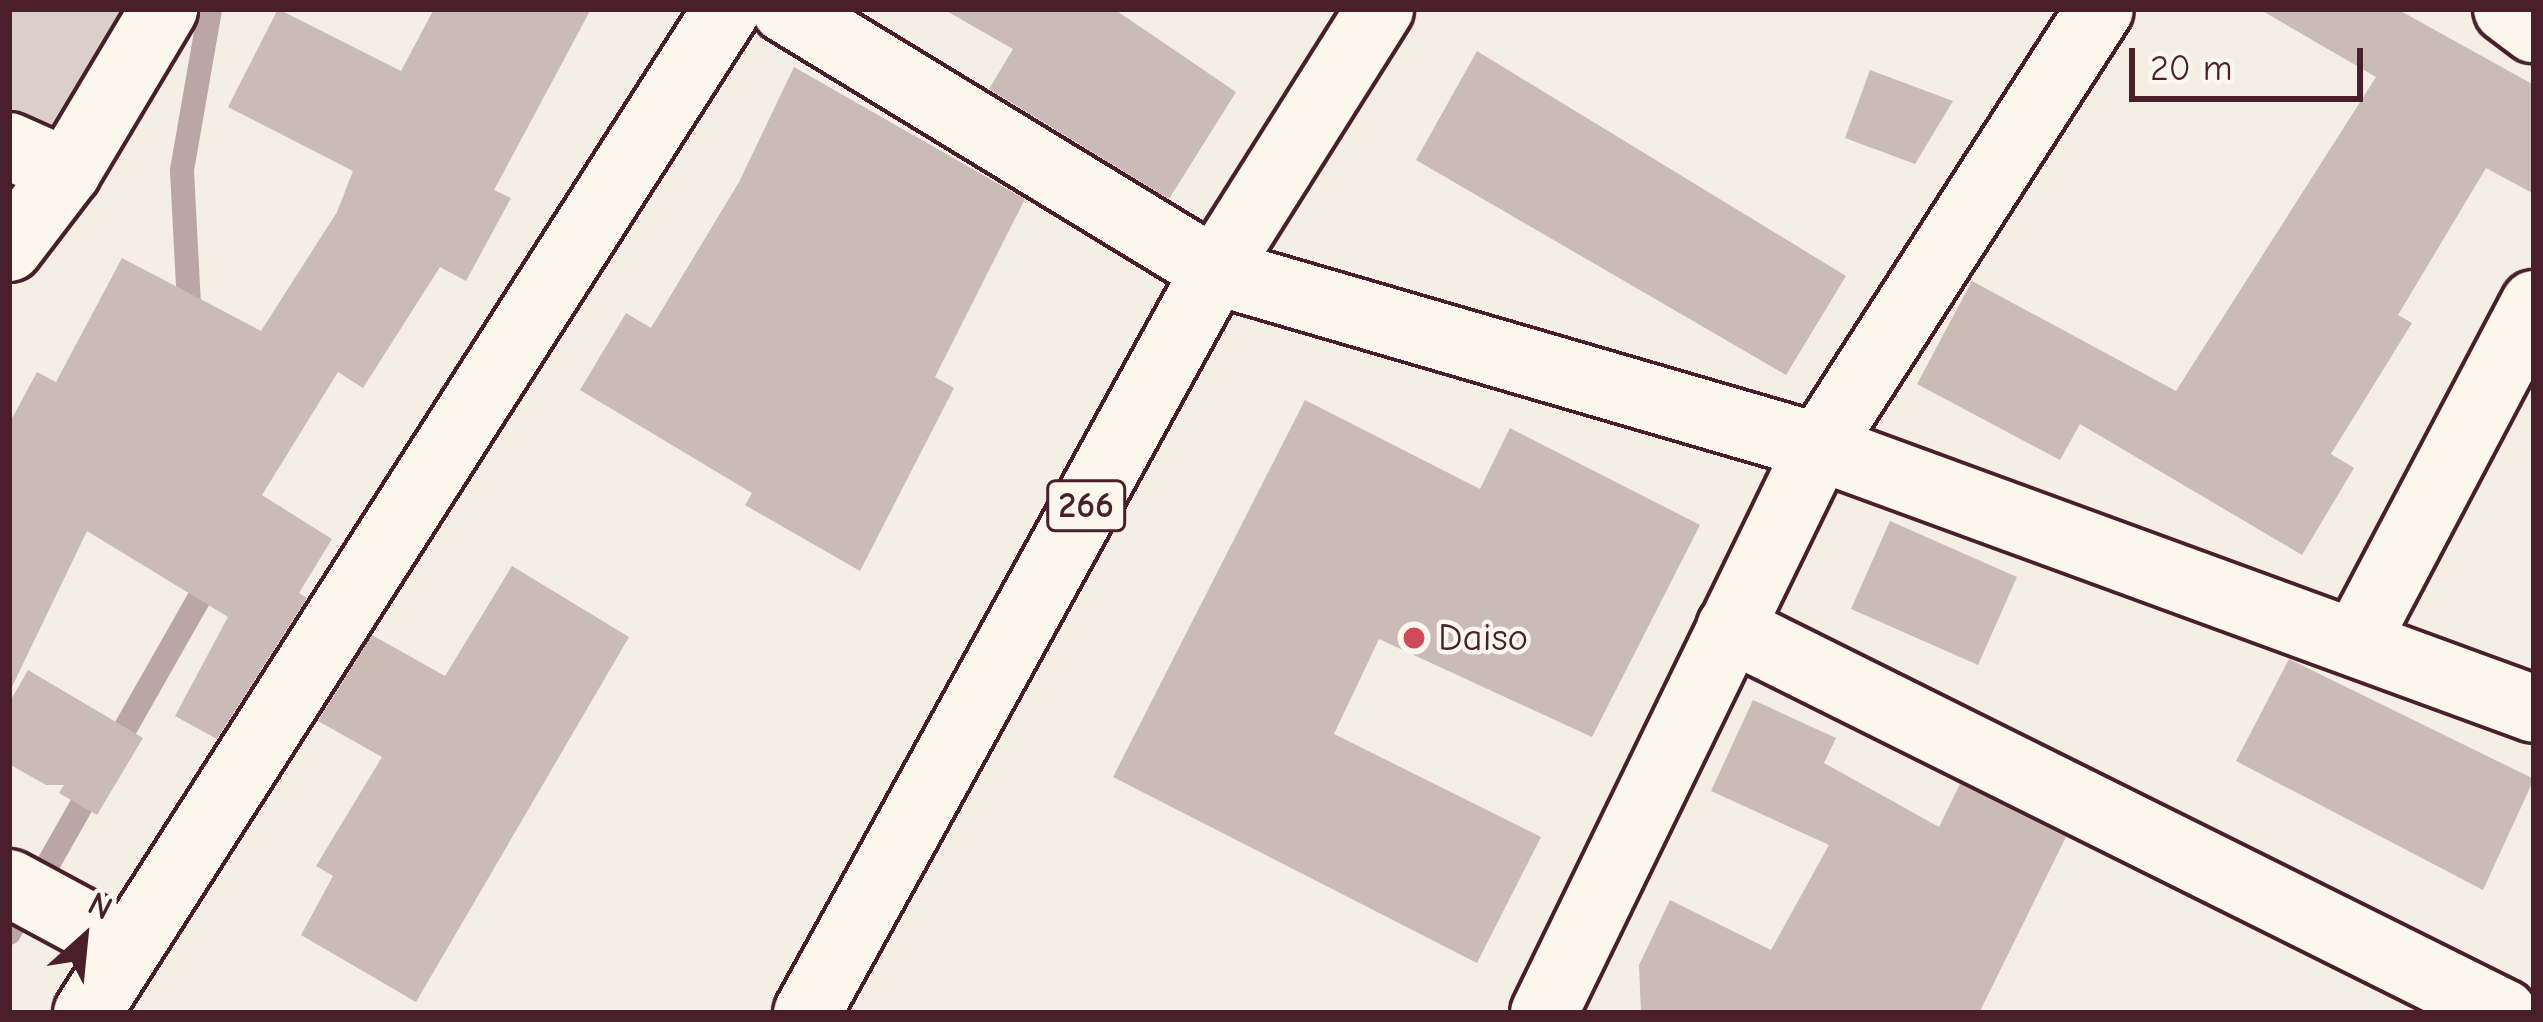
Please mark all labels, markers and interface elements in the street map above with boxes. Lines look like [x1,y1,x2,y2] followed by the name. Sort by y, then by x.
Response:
[2135,24,2369,98] scale bar
[2150,48,2233,89] text: 20 m
[1044,476,1128,536] road number: 266
[1438,615,1528,661] place label: Daiso
[1401,625,1427,651] marker: Daiso
[24,878,144,998] north arrow
[82,884,119,928] text: N

